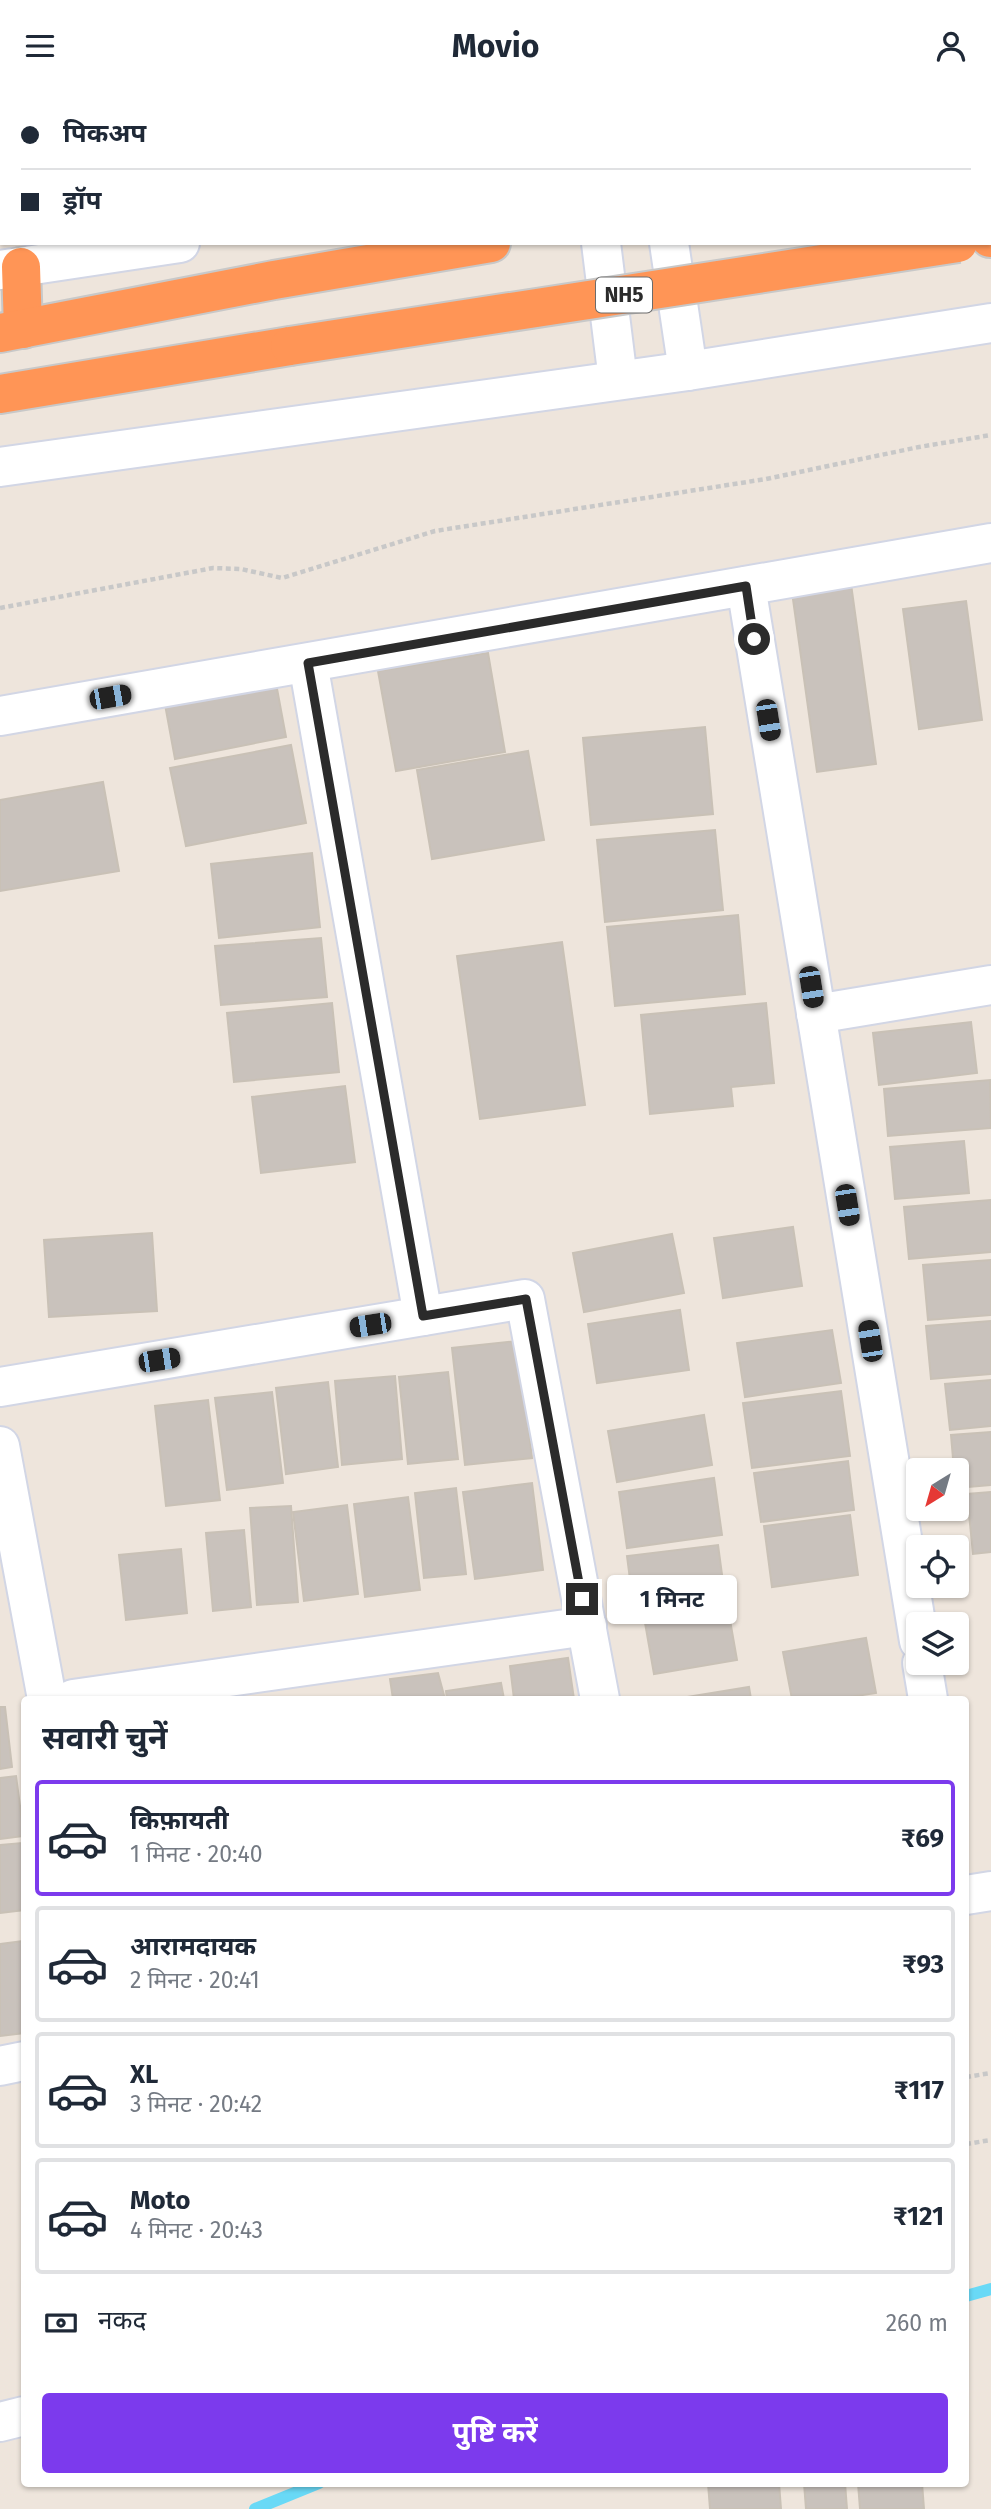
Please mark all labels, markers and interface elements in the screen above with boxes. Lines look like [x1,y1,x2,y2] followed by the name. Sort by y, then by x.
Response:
[21,27,59,65] icon: menu
[452,27,539,65] text: Movio
[932,27,970,65] icon: person
[63,118,146,149] text: पिकअप
[63,185,101,216] text: ड्रॉप
[596,277,652,313] road number: NH5
[738,623,770,655] route start
[88,683,133,711] car
[755,698,782,742] car
[798,965,825,1009] car
[834,1183,861,1227] car
[348,1311,393,1339] car
[857,1319,884,1363] car
[137,1346,182,1374] car
[906,1458,970,1521] north arrow
[906,1458,969,1675] map controls
[906,1535,969,1598] button: locate
[606,1575,736,1623] callout: 1 मिनट
[566,1583,598,1615] route end
[640,1585,704,1613] text: 1 मिनट
[906,1612,969,1675] button: layers
[42,1719,167,1757] text: सवारी चुनें
[130,1805,229,1836] text: किफ़ायती
[46,1807,109,1870] icon: car
[901,1823,944,1854] text: ₹69
[130,1840,263,1868] text: 1 मिनट · 20:40
[130,1931,256,1962] text: आरामदायक
[46,1933,109,1996] icon: car
[902,1949,944,1980] text: ₹93
[130,1966,260,1994] text: 2 मिनट · 20:41
[46,2059,109,2122] icon: car
[130,2059,158,2090] text: XL
[894,2075,944,2106] text: ₹117
[130,2090,262,2118] text: 3 मिनट · 20:42
[46,2185,109,2248] icon: car
[130,2185,190,2216] text: Moto
[893,2201,944,2232] text: ₹121
[130,2216,263,2244] text: 4 मिनट · 20:43
[42,2304,80,2342] icon: cash
[98,2305,146,2336] text: नकद
[886,2309,948,2337] text: 260 m
[42,2393,948,2473] button: पुष्टि करें

